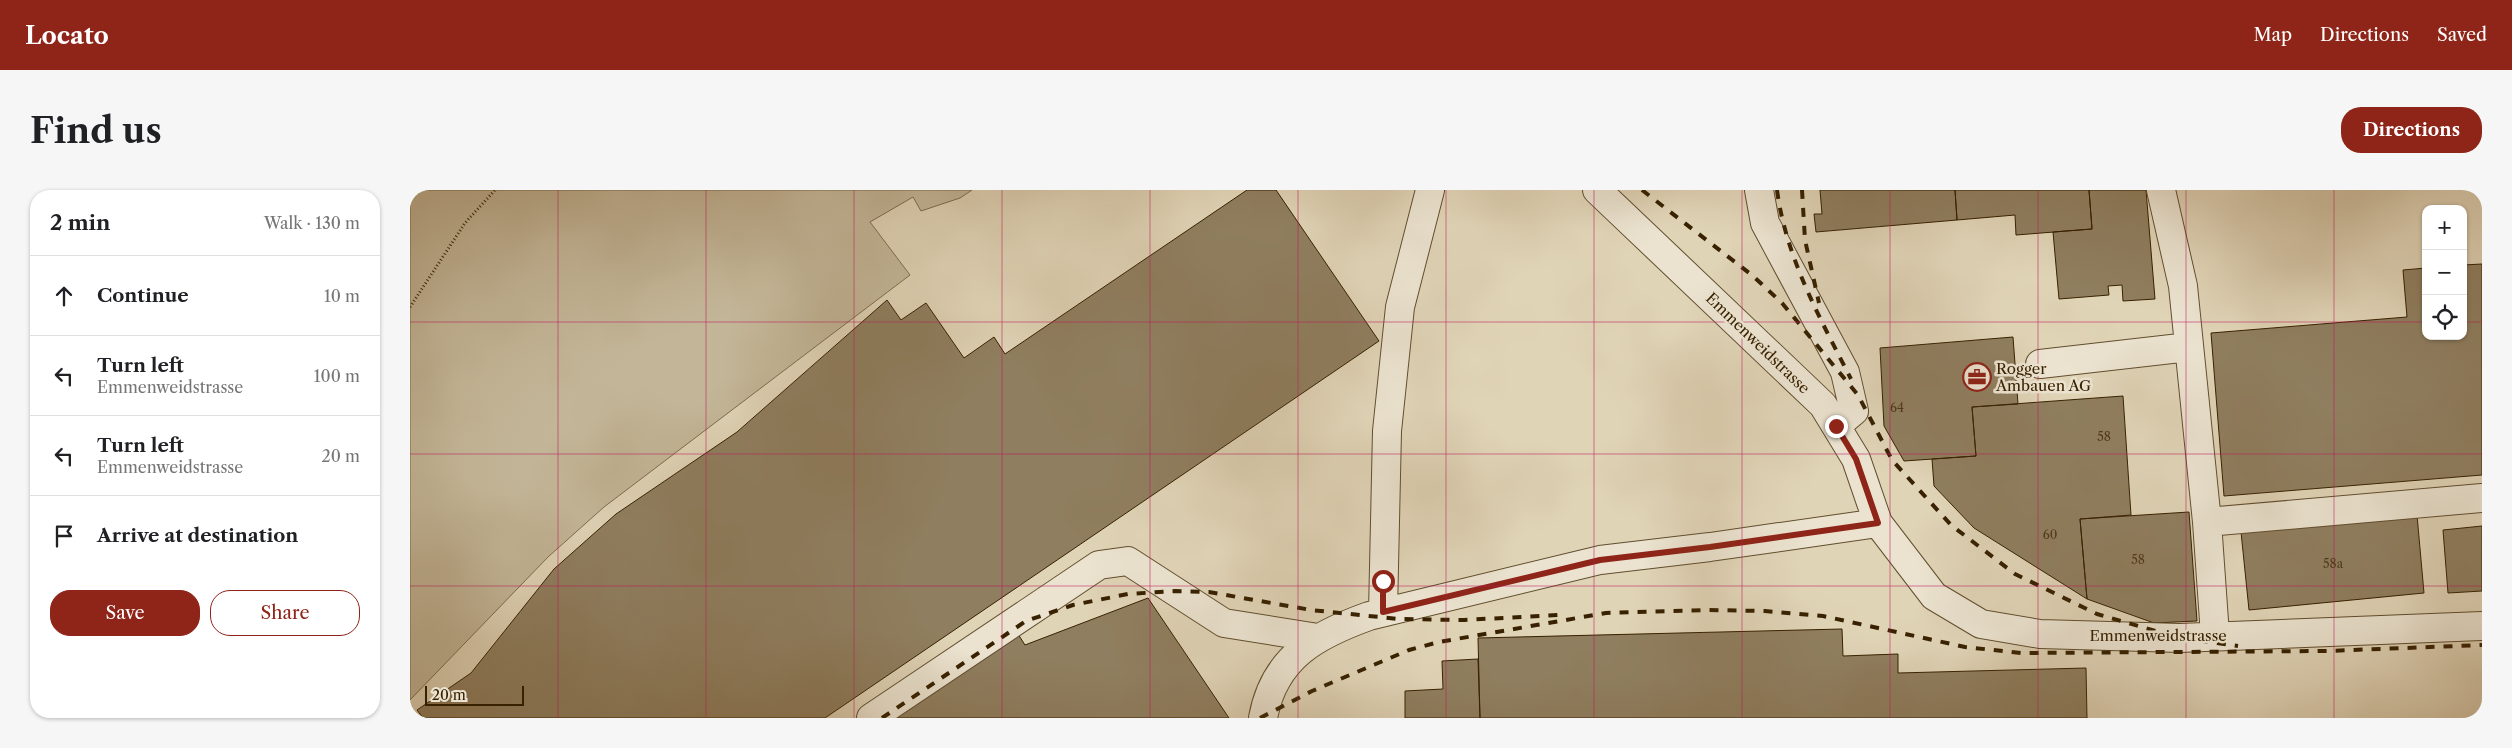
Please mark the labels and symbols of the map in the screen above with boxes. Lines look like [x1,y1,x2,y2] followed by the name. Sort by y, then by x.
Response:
[1702,289,1814,397] street label: Emmenweidstrasse
[1995,359,2091,395] place label: Rogger Ambauen AG
[1962,362,1992,392] office icon: Rogger Ambauen AG
[1890,400,1904,415] house number: 64
[1825,415,1848,438] route end
[2097,429,2111,444] house number: 58
[2043,527,2057,542] house number: 60
[2131,552,2145,567] house number: 58
[2323,556,2344,571] house number: 58a
[1372,570,1395,593] route start
[2089,626,2227,645] street label: Emmenweidstrasse
[425,683,524,706] scale bar

